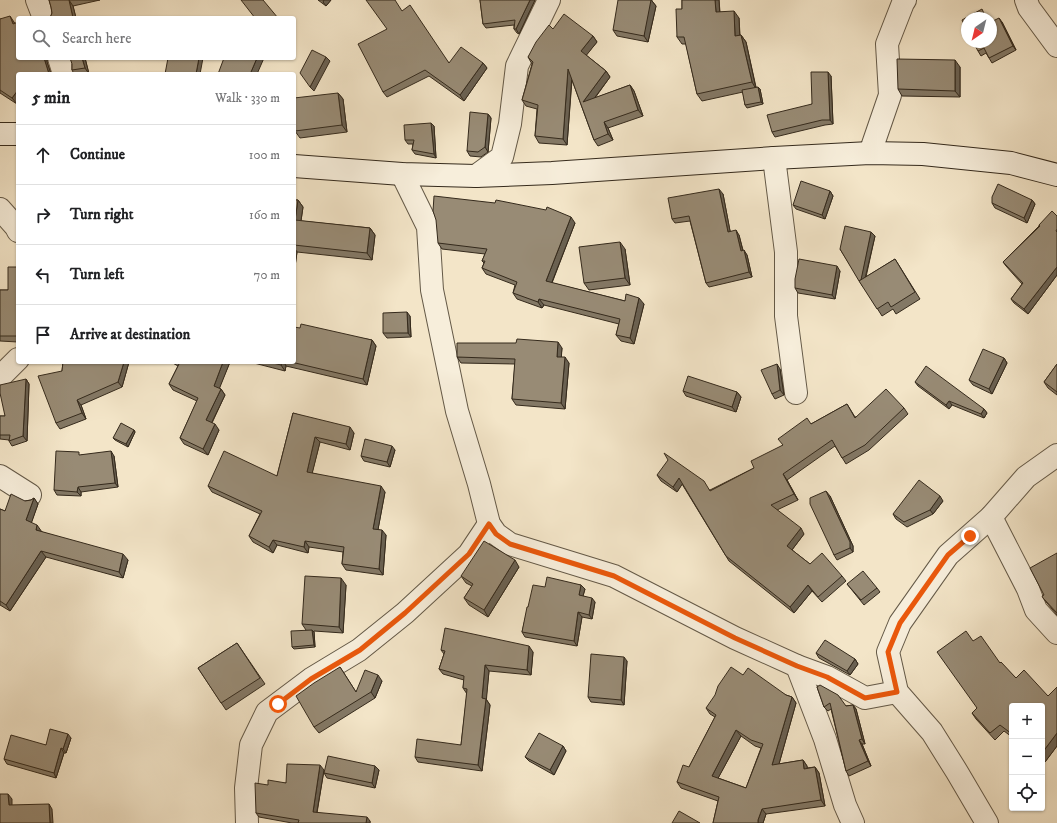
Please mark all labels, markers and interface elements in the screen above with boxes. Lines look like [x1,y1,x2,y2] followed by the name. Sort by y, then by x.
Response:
[961,12,997,48] north arrow
[16,16,296,60] search box
[30,27,52,49] icon: search
[62,29,131,48] text: Search here
[32,87,70,109] text: 5 min
[215,90,280,106] text: Walk · 330 m
[32,144,54,166] icon: ahead
[70,145,125,164] text: Continue
[249,147,280,163] text: 100 m
[32,204,54,226] icon: right
[70,205,133,224] text: Turn right
[249,207,280,223] text: 160 m
[32,264,54,286] icon: left
[70,265,124,284] text: Turn left
[254,267,280,283] text: 70 m
[32,324,54,346] icon: arrive
[70,325,190,344] text: Arrive at destination
[961,527,979,545] route end
[269,695,287,713] route start
[1009,703,1045,811] map controls
[1009,703,1045,739] button: +
[1009,739,1045,775] button: −
[1009,775,1045,811] button: locate

